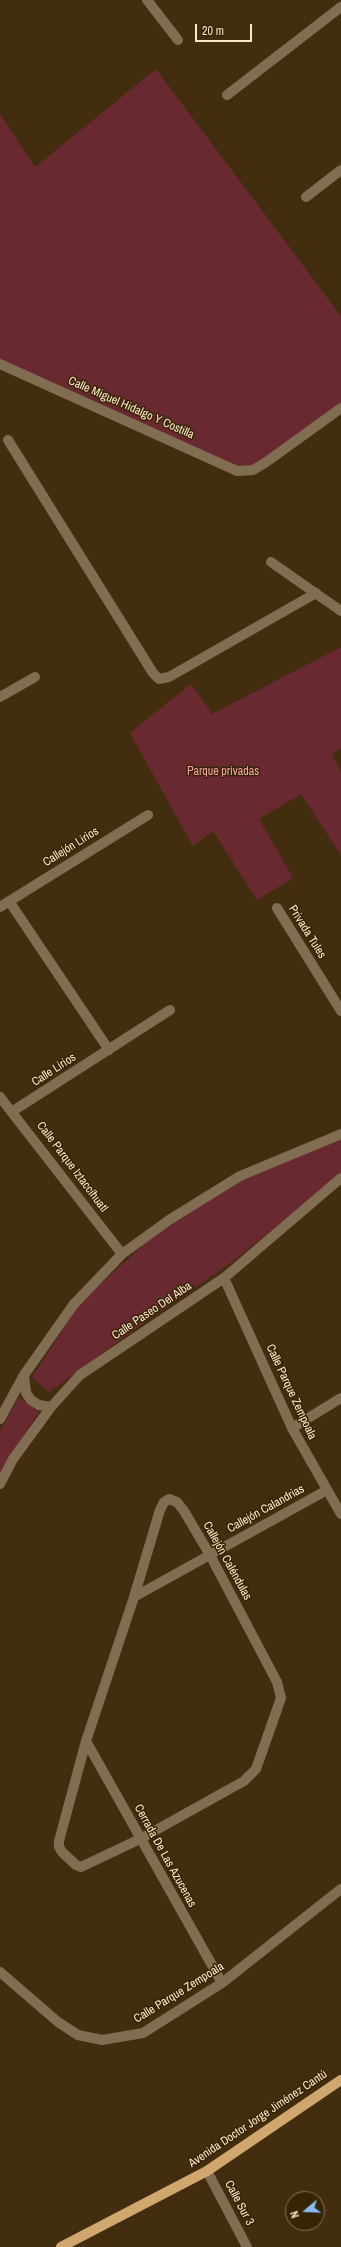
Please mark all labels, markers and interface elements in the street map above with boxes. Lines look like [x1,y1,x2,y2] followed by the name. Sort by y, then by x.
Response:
[197,16,254,42] scale bar
[202,23,224,39] text: 20 m
[66,374,196,442] street label: Calle Miguel Hidalgo Y Costilla
[187,765,259,779] park label: Parque privadas
[41,824,101,870] street label: Callejón Lirios
[285,903,329,961] street label: Privada Tules
[29,1050,79,1090] street label: Calle Lirios
[33,1119,111,1215] street label: Calle Parque Iztaccíhuatl
[109,1279,195,1343] street label: Calle Paseo Del Alba
[263,1342,319,1442] street label: Calle Parque Zempoala
[225,1482,307,1536] street label: Callejón Calandrias
[199,1519,255,1603] street label: Callejón Caléndulas
[131,1802,199,1910] street label: Cerrada De Las Azucenas
[131,1960,227,2026] street label: Calle Parque Zempoala
[186,2067,330,2171] street label: Avenida Doctor Jorge Jiménez Cantú
[221,2178,257,2228] street label: Calle Sur 3
[285,2191,325,2231] north arrow
[287,2209,302,2220] text: N

